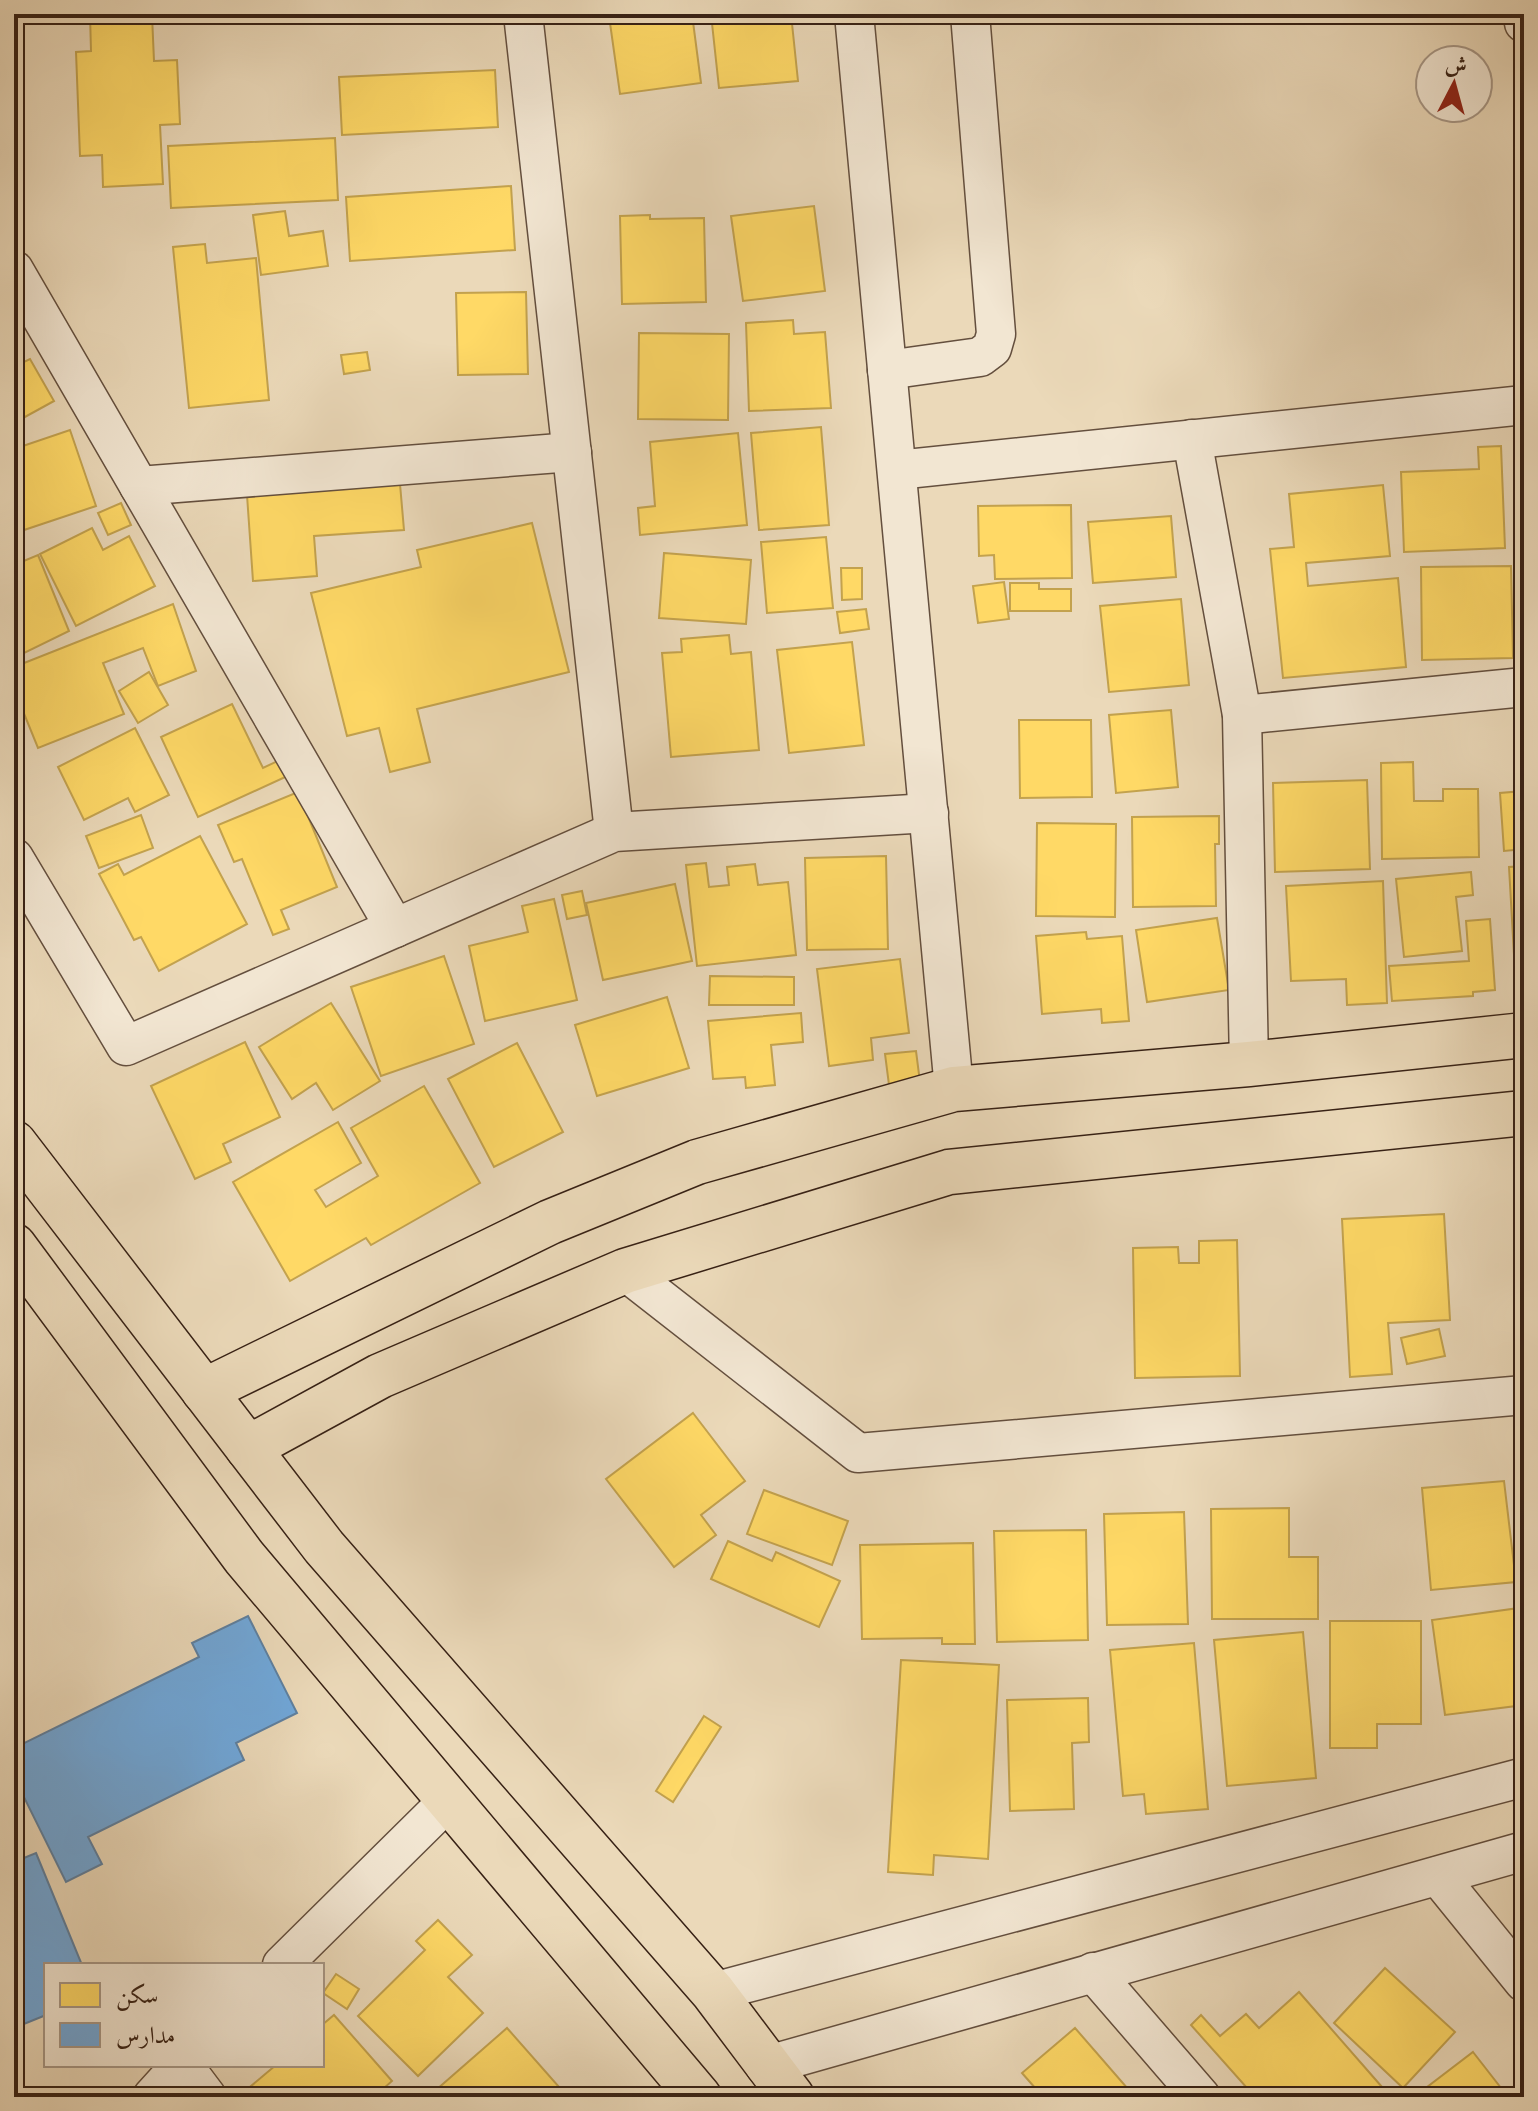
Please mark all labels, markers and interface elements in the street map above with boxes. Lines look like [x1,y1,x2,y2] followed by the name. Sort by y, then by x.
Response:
[1414,44,1494,124] north arrow
[1444,49,1468,80] text: ش
[44,1963,324,2067] legend
[116,1979,159,2011] text: سكن
[116,2019,175,2050] text: مدارس

